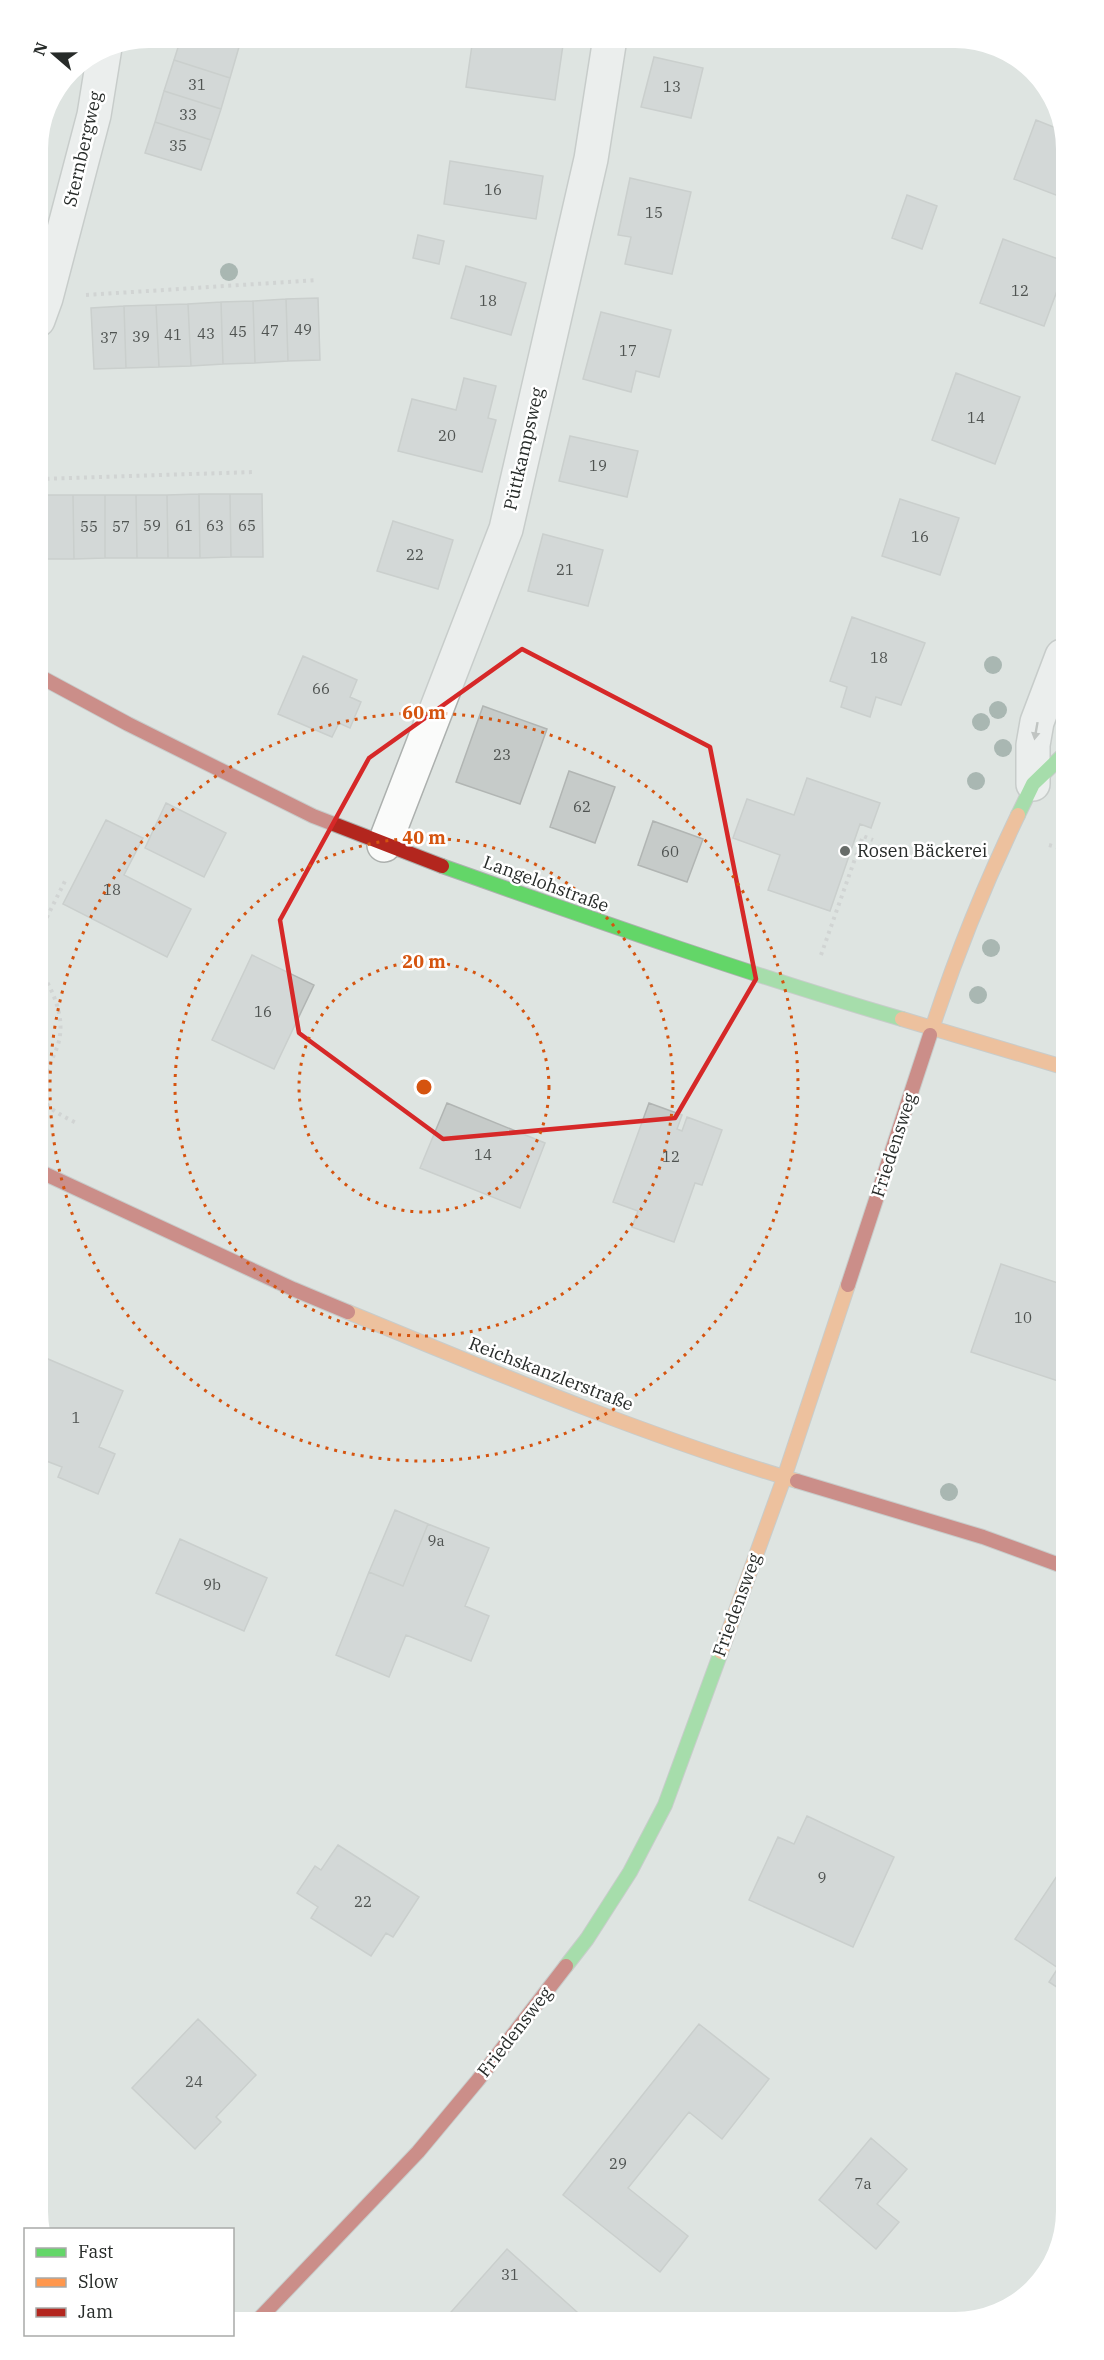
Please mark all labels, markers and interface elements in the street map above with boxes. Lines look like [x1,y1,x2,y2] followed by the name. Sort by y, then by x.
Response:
[24,24,84,84] north arrow
[28,40,51,58] text: N
[188,75,206,94] house number: 31
[663,77,681,96] house number: 13
[58,89,107,209] street label: Sternbergweg
[179,105,197,124] house number: 33
[169,136,187,155] house number: 35
[484,180,502,199] house number: 16
[645,203,663,222] house number: 15
[1011,281,1029,300] house number: 12
[479,291,497,310] house number: 18
[294,320,312,339] house number: 49
[261,321,279,340] house number: 47
[229,322,247,341] house number: 45
[197,324,215,343] house number: 43
[164,325,182,344] house number: 41
[132,327,150,346] house number: 39
[100,328,118,347] house number: 37
[619,341,637,360] house number: 17
[498,385,549,513] street label: Püttkampsweg
[967,408,985,427] house number: 14
[438,426,456,445] house number: 20
[589,456,607,475] house number: 19
[143,516,161,535] house number: 59
[175,516,193,535] house number: 61
[206,516,224,535] house number: 63
[238,516,256,535] house number: 65
[80,517,98,536] house number: 55
[112,517,130,536] house number: 57
[911,527,929,546] house number: 16
[406,545,424,564] house number: 22
[556,560,574,579] house number: 21
[870,648,888,667] house number: 18
[312,679,330,698] house number: 66
[402,701,446,724] text: 60 m
[1031,721,1040,740] one-way arrow
[493,745,511,764] house number: 23
[573,797,591,816] house number: 62
[402,826,446,849] text: 40 m
[857,839,988,862] place label: Rosen Bäckerei
[661,842,679,861] house number: 60
[838,844,852,858] marker: Rosen Bäckerei
[480,850,612,917] street label: Langelohstraße
[103,880,121,899] house number: 18
[402,950,446,973] text: 20 m
[254,1002,272,1021] house number: 16
[414,1077,434,1097] centre of rings
[866,1090,921,1200] street label: Friedensweg
[474,1145,492,1164] house number: 14
[662,1147,680,1166] house number: 12
[1014,1308,1032,1327] house number: 10
[466,1332,637,1416] street label: Reichskanzlerstraße
[71,1408,81,1427] house number: 1
[427,1531,445,1550] house number: 9a
[707,1550,766,1660] street label: Friedensweg
[203,1575,221,1594] house number: 9b
[817,1868,827,1887] house number: 9
[354,1892,372,1911] house number: 22
[472,1982,557,2081] street label: Friedensweg
[185,2072,203,2091] house number: 24
[609,2154,627,2173] house number: 29
[854,2174,872,2193] house number: 7a
[24,2228,234,2336] legend
[78,2240,113,2263] text: Fast
[501,2265,519,2284] house number: 31
[78,2270,118,2293] text: Slow
[78,2300,113,2323] text: Jam

